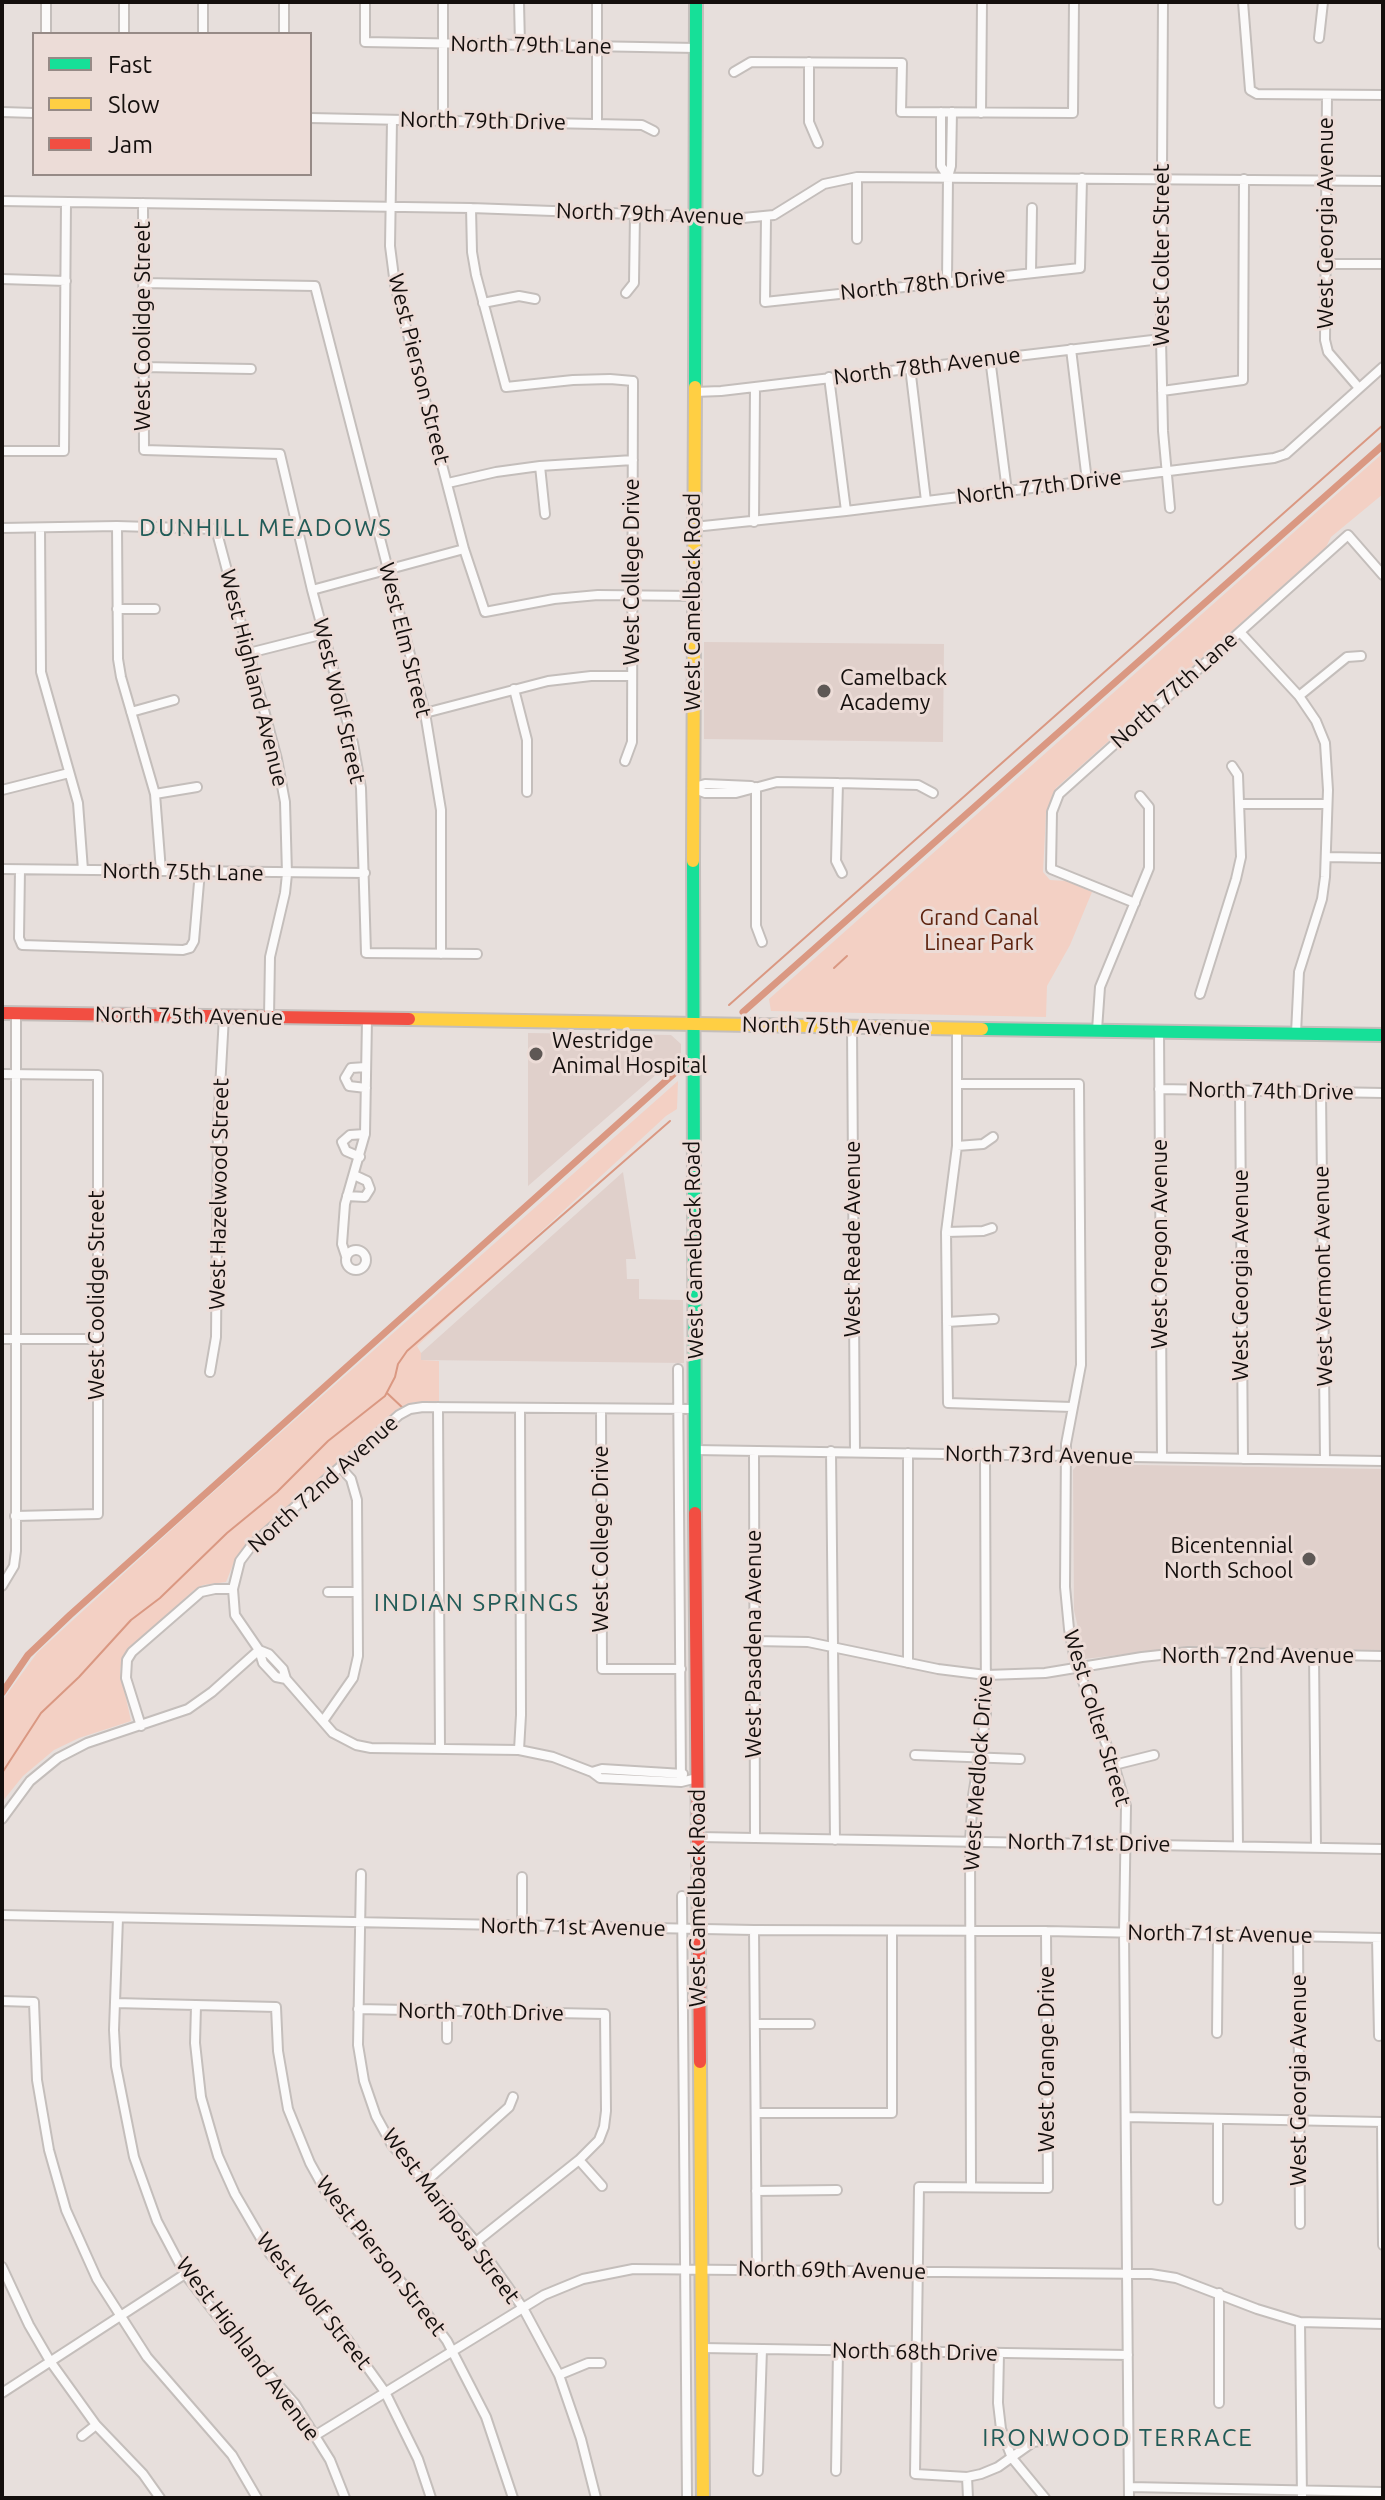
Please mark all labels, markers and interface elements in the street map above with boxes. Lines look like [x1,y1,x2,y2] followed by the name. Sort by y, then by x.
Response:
[450,30,612,60] street label: North 79th Lane
[32,32,312,176] legend
[108,51,152,78] text: Fast
[108,91,160,118] text: Slow
[400,106,566,136] street label: North 79th Drive
[1313,117,1339,329] street label: West Georgia Avenue
[108,131,153,158] text: Jam
[1149,163,1175,347] street label: West Colter Street
[555,198,745,230] street label: North 79th Avenue
[130,221,156,431] street label: West Coolidge Street
[839,262,1007,306] street label: North 78th Drive
[383,271,455,467] street label: West Pierson Street
[832,341,1022,391] street label: North 78th Avenue
[955,464,1123,510] street label: North 77th Drive
[619,478,645,666] street label: West College Drive
[680,493,706,711] street label: West Camelback Road
[139,514,393,542] district label: DUNHILL MEADOWS
[373,560,437,720] street label: West Elm Street
[214,567,294,789] street label: West Highland Avenue
[307,616,371,786] street label: West Wolf Street
[1105,626,1243,754] street label: North 77th Lane
[840,665,947,716] place label: Camelback Academy
[815,682,833,700] marker: Camelback Academy
[102,857,264,887] street label: North 75th Lane
[919,905,1039,956] park label: Grand Canal Linear Park
[95,1001,283,1031] street label: North 75th Avenue
[742,1011,930,1041] street label: North 75th Avenue
[552,1028,707,1080] place label: Westridge Animal Hospital
[527,1045,545,1063] marker: Westridge Animal Hospital
[1188,1076,1354,1106] street label: North 74th Drive
[204,1078,234,1310] street label: West Hazelwood Street
[1147,1139,1173,1349] street label: West Oregon Avenue
[679,1141,709,1359] street label: West Camelback Road
[840,1141,866,1337] street label: West Reade Avenue
[1308,1165,1338,1387] street label: West Vermont Avenue
[1228,1169,1254,1381] street label: West Georgia Avenue
[84,1190,110,1400] street label: West Coolidge Street
[243,1410,403,1558] street label: North 72nd Avenue
[945,1440,1133,1470] street label: North 73rd Avenue
[588,1445,614,1633] street label: West College Drive
[741,1530,767,1758] street label: West Pasadena Avenue
[1164,1533,1293,1584] place label: Bicentennial North School
[1300,1550,1318,1568] marker: Bicentennial North School
[374,1589,580,1617] district label: INDIAN SPRINGS
[1058,1627,1136,1809] street label: West Colter Street
[1162,1643,1354,1669] street label: North 72nd Avenue
[958,1674,998,1872] street label: West Medlock Drive
[685,1789,711,2007] street label: West Camelback Road
[1007,1828,1171,1858] street label: North 71st Drive
[480,1912,666,1942] street label: North 71st Avenue
[1127,1919,1313,1949] street label: North 71st Avenue
[1034,1966,1060,2152] street label: West Orange Drive
[1286,1974,1312,2186] street label: West Georgia Avenue
[398,1997,564,2027] street label: North 70th Drive
[376,2123,526,2309] street label: West Mariposa Street
[310,2171,452,2341] street label: West Pierson Street
[251,2227,377,2375] street label: West Wolf Street
[170,2252,326,2446] street label: West Highland Avenue
[738,2255,926,2285] street label: North 69th Avenue
[832,2337,998,2367] street label: North 68th Drive
[982,2424,1254,2452] district label: IRONWOOD TERRACE

